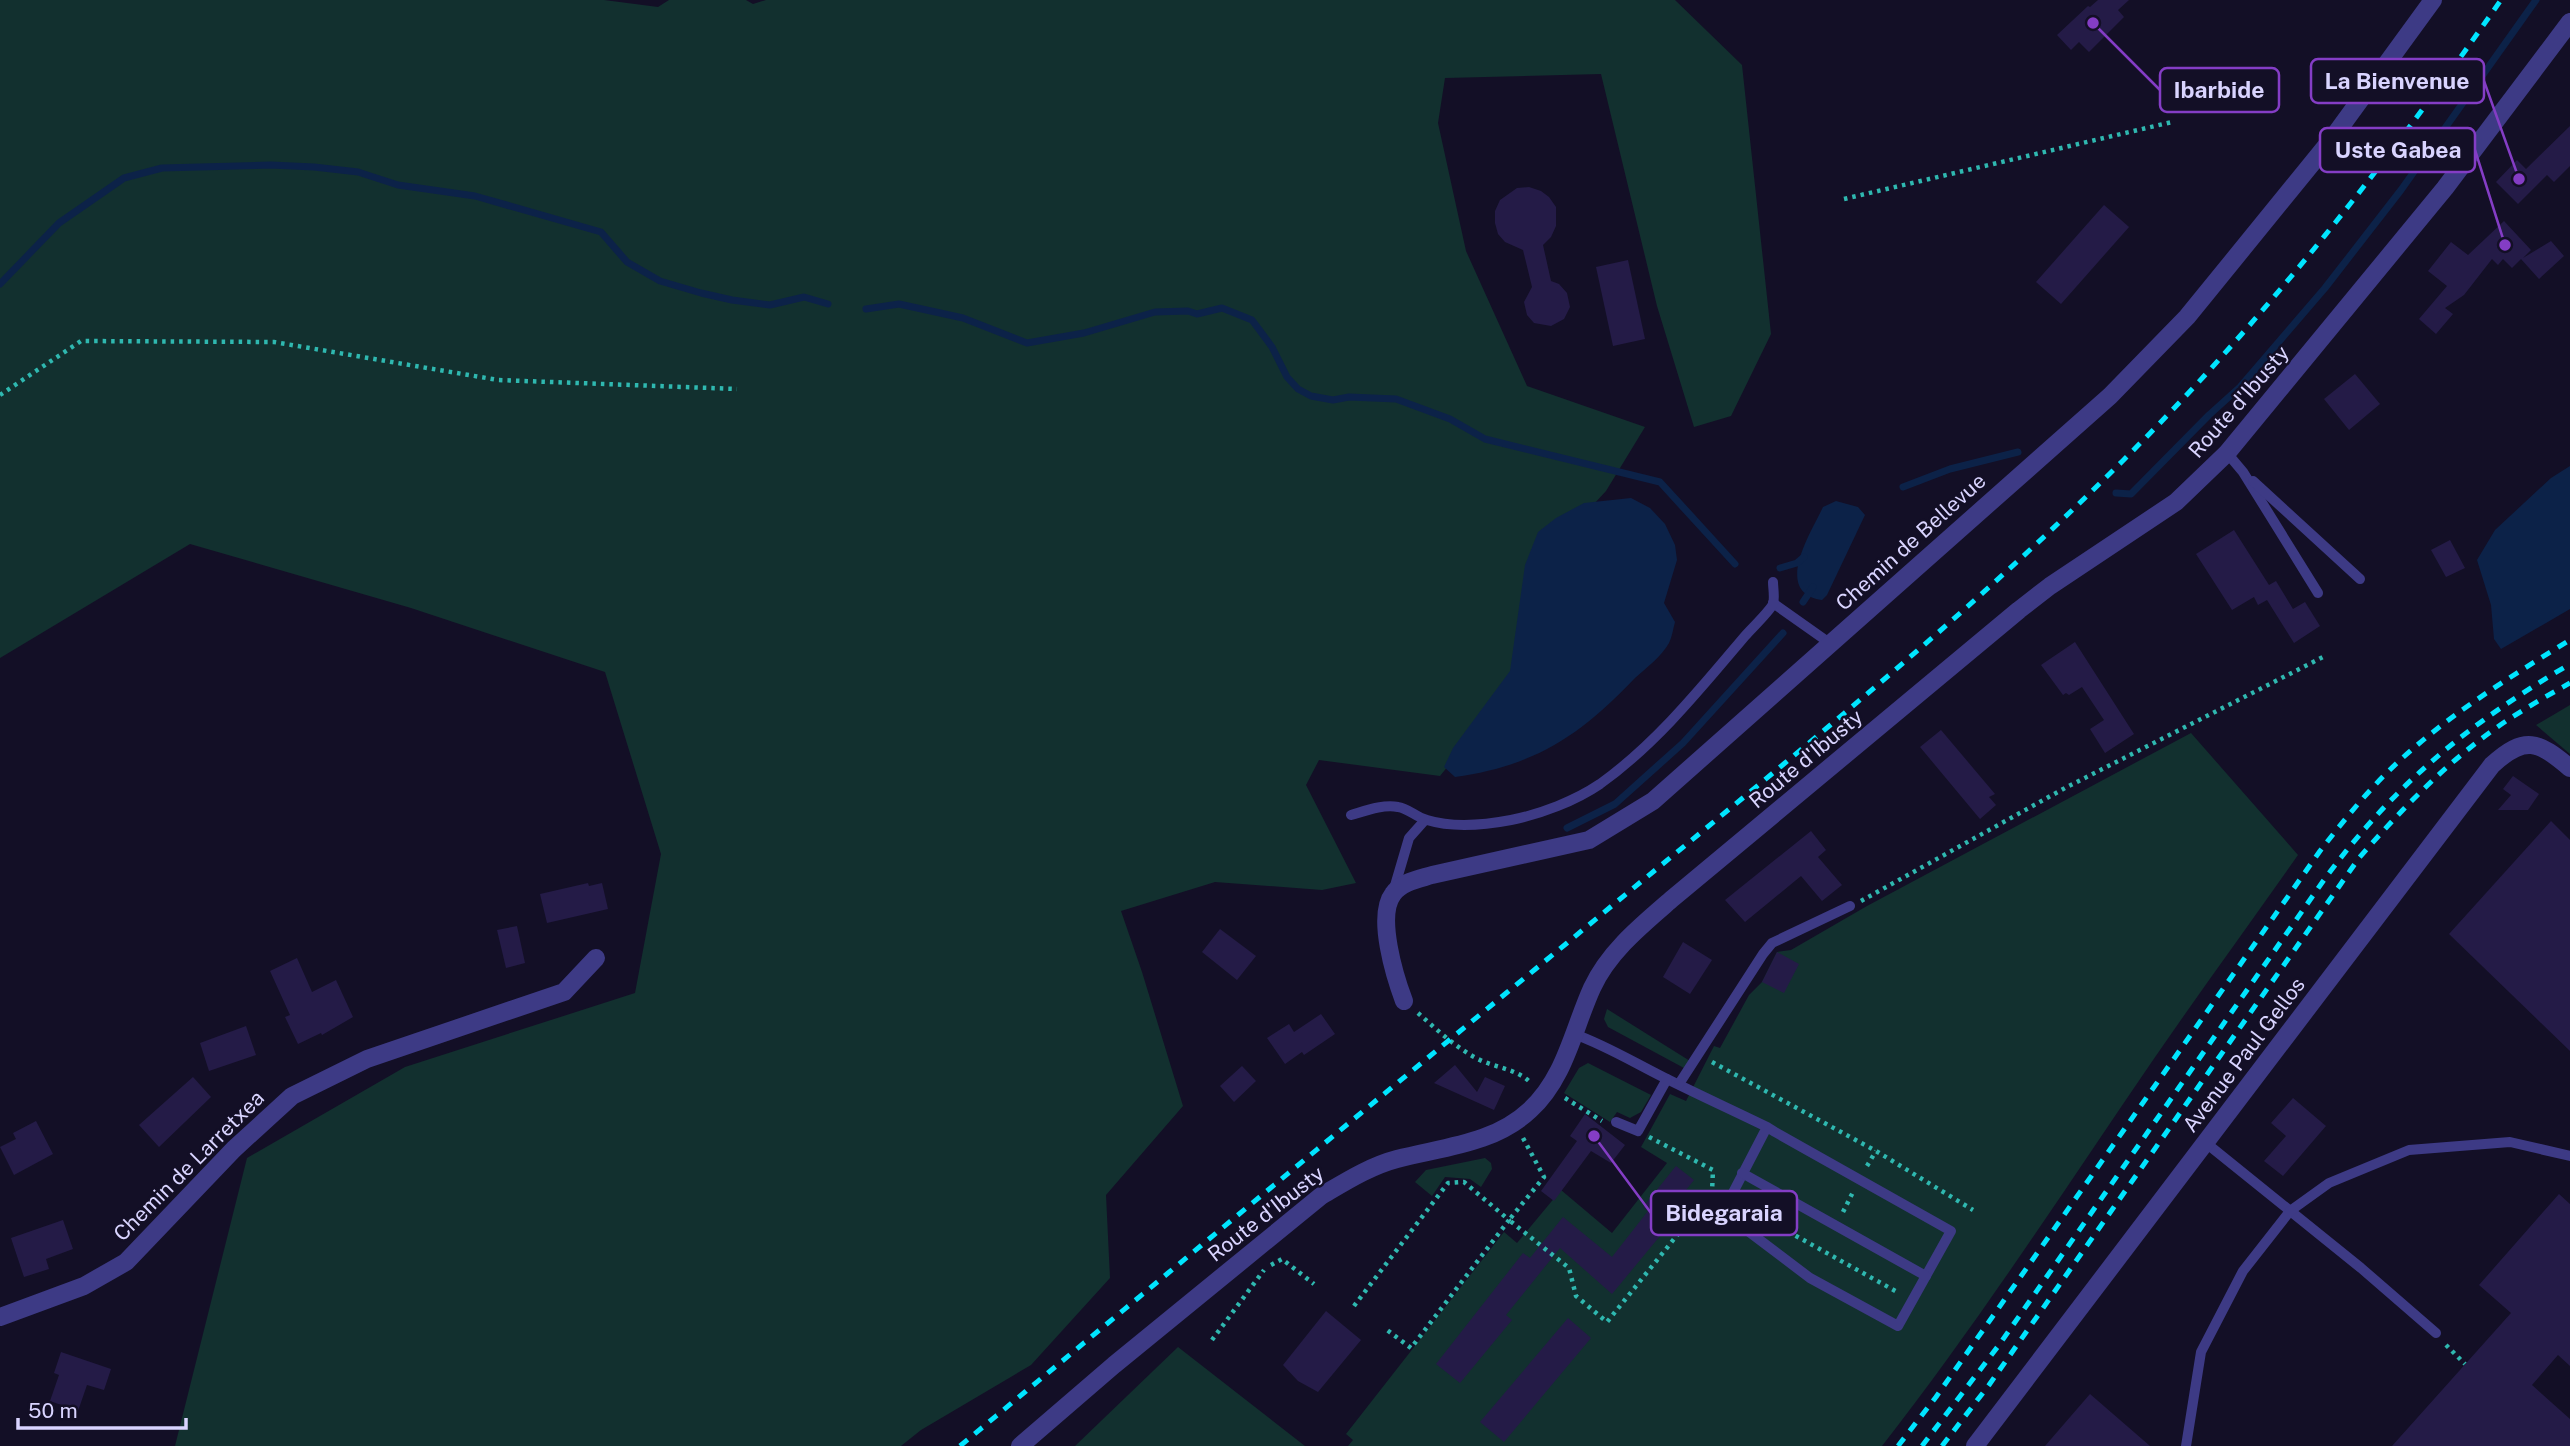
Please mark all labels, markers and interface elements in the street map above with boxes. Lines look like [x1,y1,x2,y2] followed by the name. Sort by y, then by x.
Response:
[2311,59,2484,103] callout: La Bienvenue
[2324,67,2470,94] text: La Bienvenue
[2160,68,2279,112] callout: Ibarbide
[2174,76,2264,103] text: Ibarbide
[2320,128,2475,172] callout: Uste Gabea
[2335,136,2461,163] text: Uste Gabea
[2183,341,2294,463] street label: Route d'Ibusty
[1831,468,1991,615] street label: Chemin de Bellevue
[1744,704,1867,813] street label: Route d'Ibusty
[2177,972,2310,1137] street label: Avenue Paul Gellos
[108,1085,269,1246] street label: Chemin de Larretxea
[1203,1161,1329,1267] street label: Route d'Ibusty
[1651,1191,1797,1235] callout: Bidegaraia
[1665,1199,1783,1226] text: Bidegaraia
[18,1386,186,1430] scale bar
[28,1398,78,1423] text: 50 m

